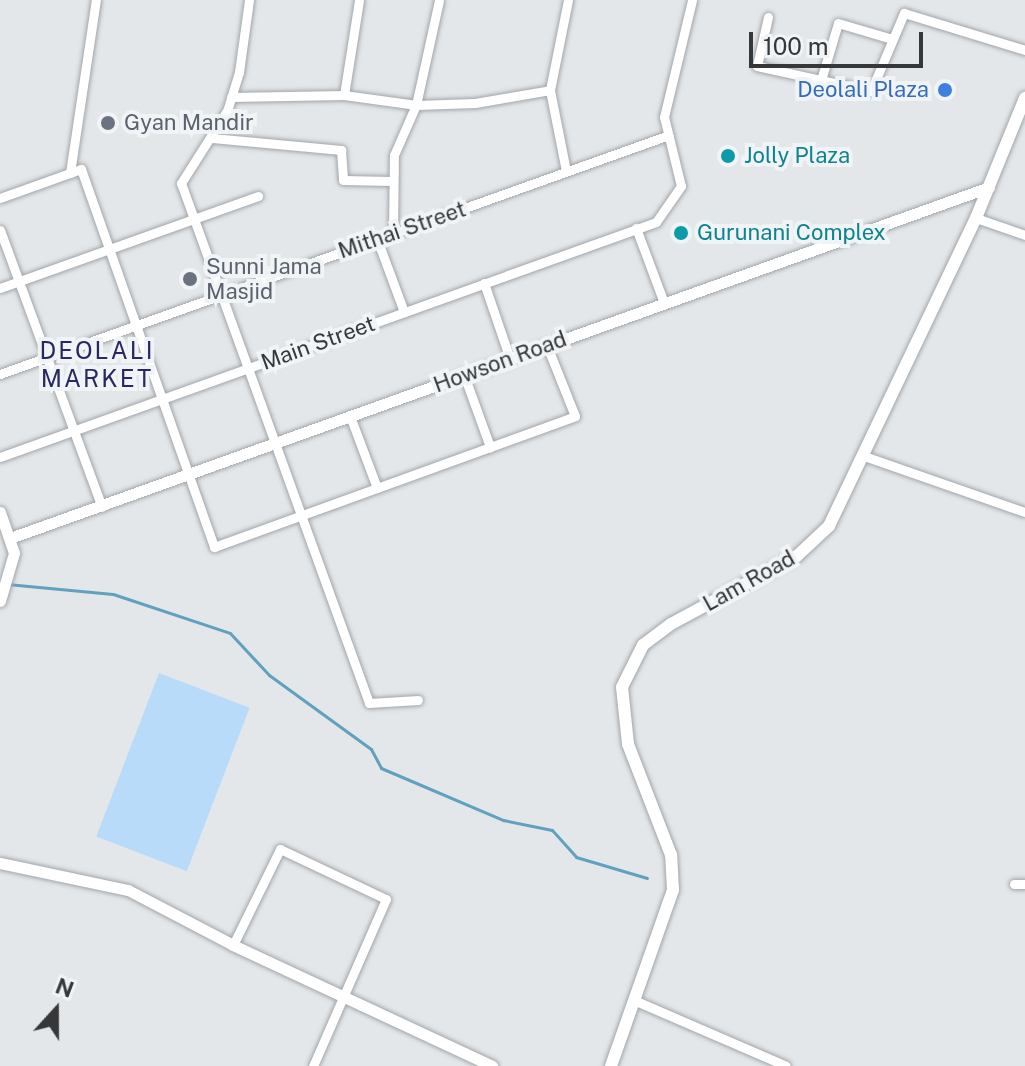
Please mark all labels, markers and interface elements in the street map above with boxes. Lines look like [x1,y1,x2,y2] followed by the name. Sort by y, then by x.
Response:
[753,16,927,66] scale bar
[763,32,829,60] text: 100 m
[797,77,929,103] place label: Deolali Plaza
[936,81,954,99] marker: Deolali Plaza
[124,110,254,136] place label: Gyan Mandir
[99,114,117,132] marker: Gyan Mandir
[744,143,850,169] place label: Jolly Plaza
[719,147,737,165] marker: Jolly Plaza
[335,196,469,264] street label: Mithai Street
[697,220,886,246] place label: Gurunani Complex
[672,224,690,242] marker: Gurunani Complex
[206,253,322,304] place label: Sunni Jama Masjid
[181,270,199,288] marker: Sunni Jama Masjid
[257,310,379,376] street label: Main Street
[430,326,570,398] street label: Howson Road
[39,337,155,393] district label: DEOLALI MARKET
[698,545,800,617] street label: Lam Road
[16,970,96,1050] north arrow
[52,972,77,1003] text: N

